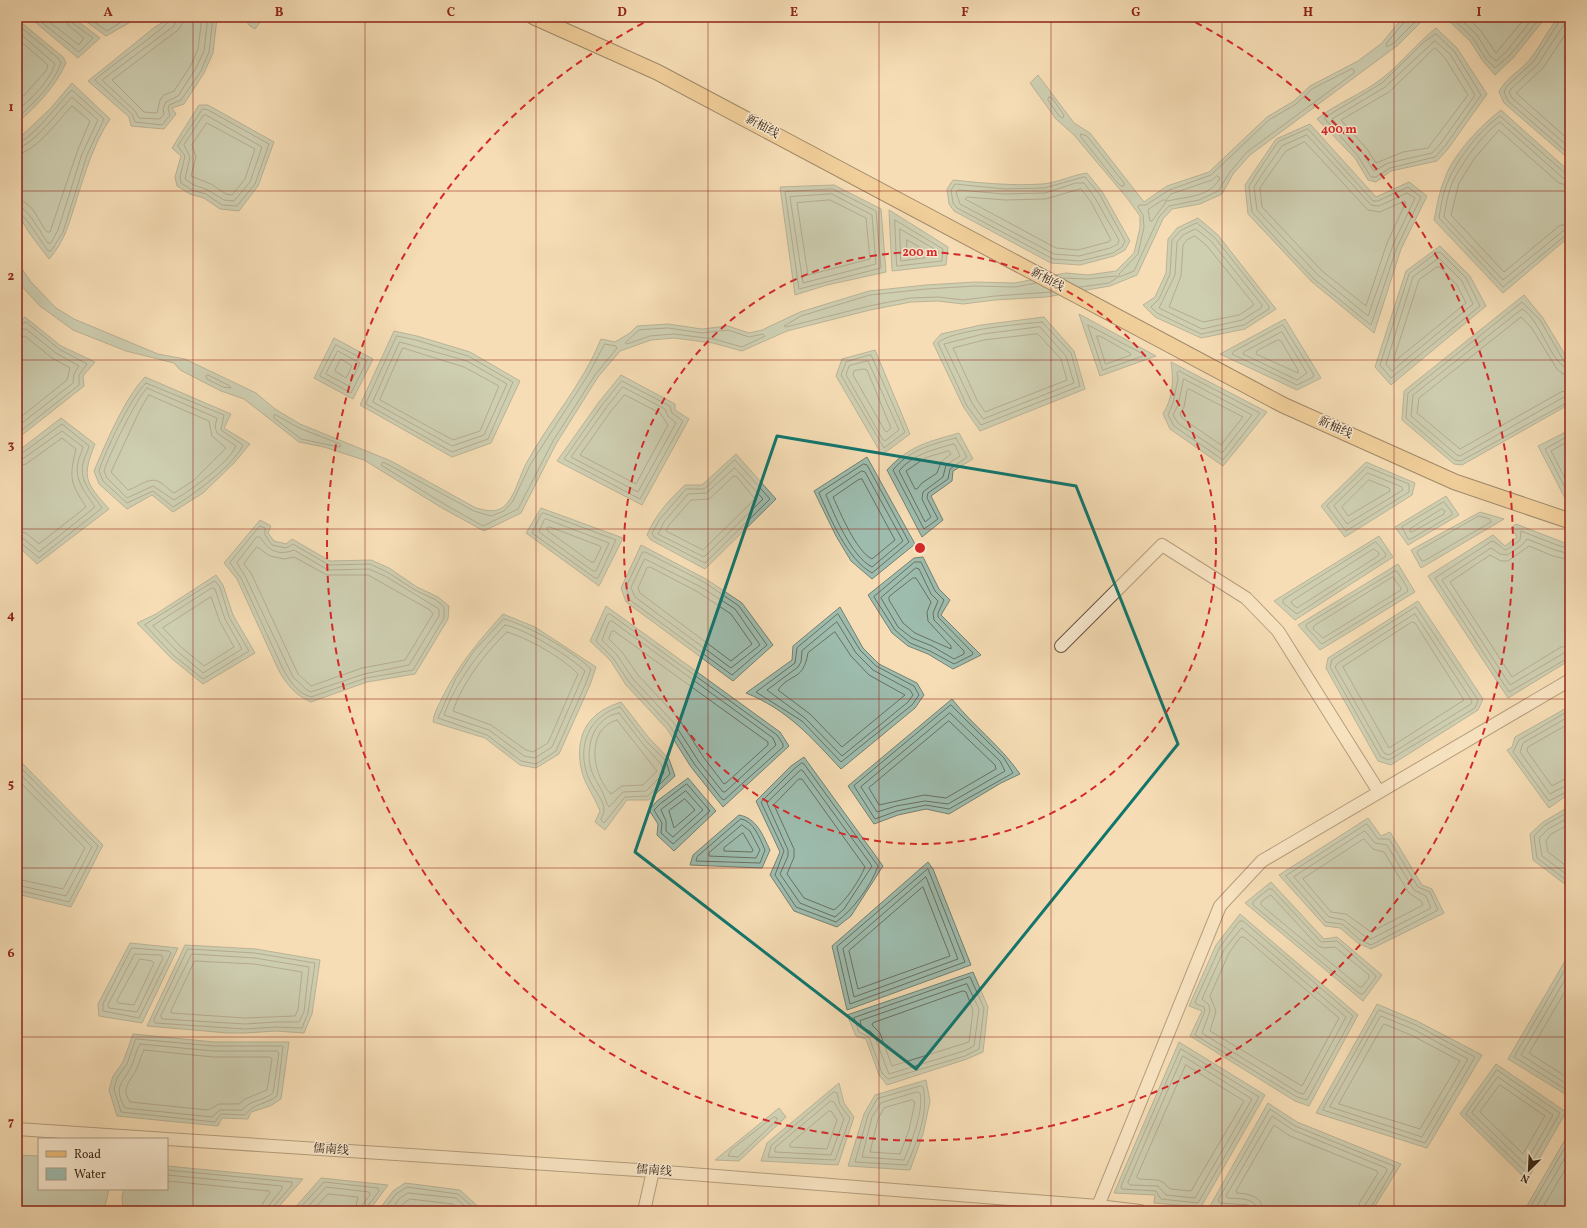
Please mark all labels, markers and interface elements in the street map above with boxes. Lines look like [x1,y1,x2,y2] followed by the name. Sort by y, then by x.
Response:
[103,4,113,22] text: A
[275,4,284,22] text: B
[447,4,455,22] text: C
[617,4,627,22] text: D
[790,4,798,22] text: E
[961,4,969,22] text: F
[1131,4,1141,22] text: G
[1303,4,1313,22] text: H
[1477,4,1482,22] text: I
[8,99,14,117] text: 1
[742,111,782,143] street label: 新柚线
[1321,122,1357,138] text: 400 m
[902,245,938,261] text: 200 m
[1027,264,1067,296] street label: 新柚线
[8,268,15,286] text: 2
[1315,413,1355,443] street label: 新柚线
[8,437,15,455] text: 3
[913,541,927,555] centre of rings
[7,607,15,625] text: 4
[8,776,14,794] text: 5
[7,945,15,963] text: 6
[8,1114,14,1132] text: 7
[38,1138,168,1190] legend
[312,1141,350,1159] street label: 儒南线
[74,1147,101,1163] text: Road
[1509,1150,1549,1190] north arrow
[635,1162,673,1180] street label: 儒南线
[74,1167,106,1183] text: Water
[1519,1169,1532,1186] text: N

